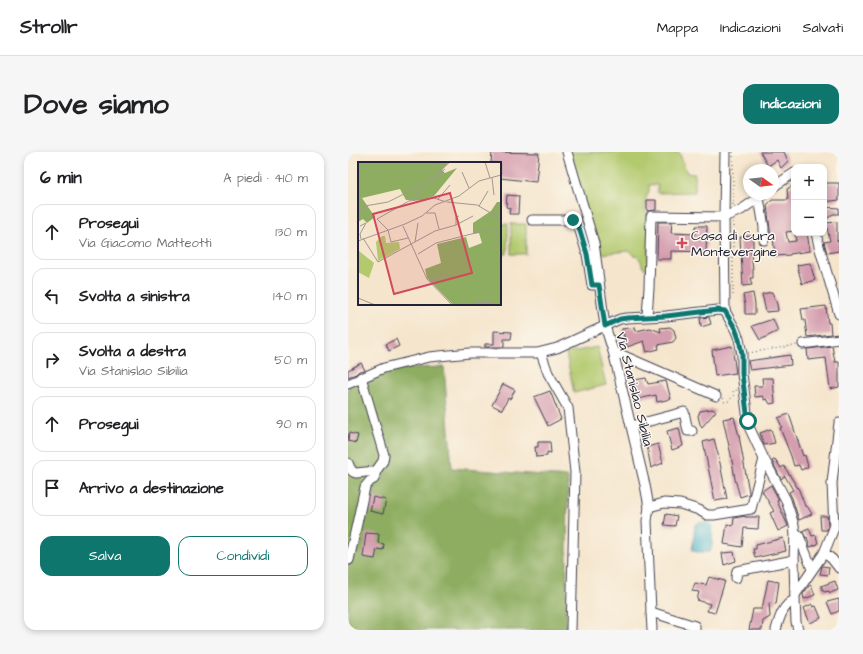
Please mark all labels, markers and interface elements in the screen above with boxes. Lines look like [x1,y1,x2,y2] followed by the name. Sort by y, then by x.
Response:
[20,14,78,41] text: Strollr
[657,18,698,38] text: Mappa
[720,18,781,38] text: Indicazioni
[803,18,843,38] text: Salvati
[743,84,839,124] button: Indicazioni
[24,85,169,124] text: Dove siamo
[358,162,501,305] inset map
[743,164,779,200] north arrow
[791,164,827,236] map controls
[791,164,827,200] button: +
[40,166,82,190] text: 6 min
[223,169,308,187] text: A piedi · 410 m
[791,200,827,236] button: −
[564,211,582,229] route end
[79,213,139,234] text: Prosegui
[41,221,63,243] icon: ahead
[275,223,307,241] text: 130 m
[691,226,778,262] place label: Casa di Cura Montevergine
[79,234,211,252] text: Via Giacomo Matteotti
[676,237,688,249] marker: Casa di Cura Montevergine
[41,285,63,307] icon: left
[79,286,190,307] text: Svolta a sinistra
[273,287,307,305] text: 140 m
[610,330,658,448] street label: Via Stanislao Sibilia
[79,341,186,362] text: Svolta a destra
[41,349,63,371] icon: right
[274,351,307,369] text: 50 m
[79,362,188,380] text: Via Stanislao Sibilia
[739,412,757,430] route start
[41,413,63,435] icon: ahead
[79,414,139,435] text: Prosegui
[276,415,307,433] text: 90 m
[41,477,63,499] icon: arrive
[79,478,224,499] text: Arrivo a destinazione
[40,536,170,576] button: Salva
[178,536,308,576] button: Condividi

